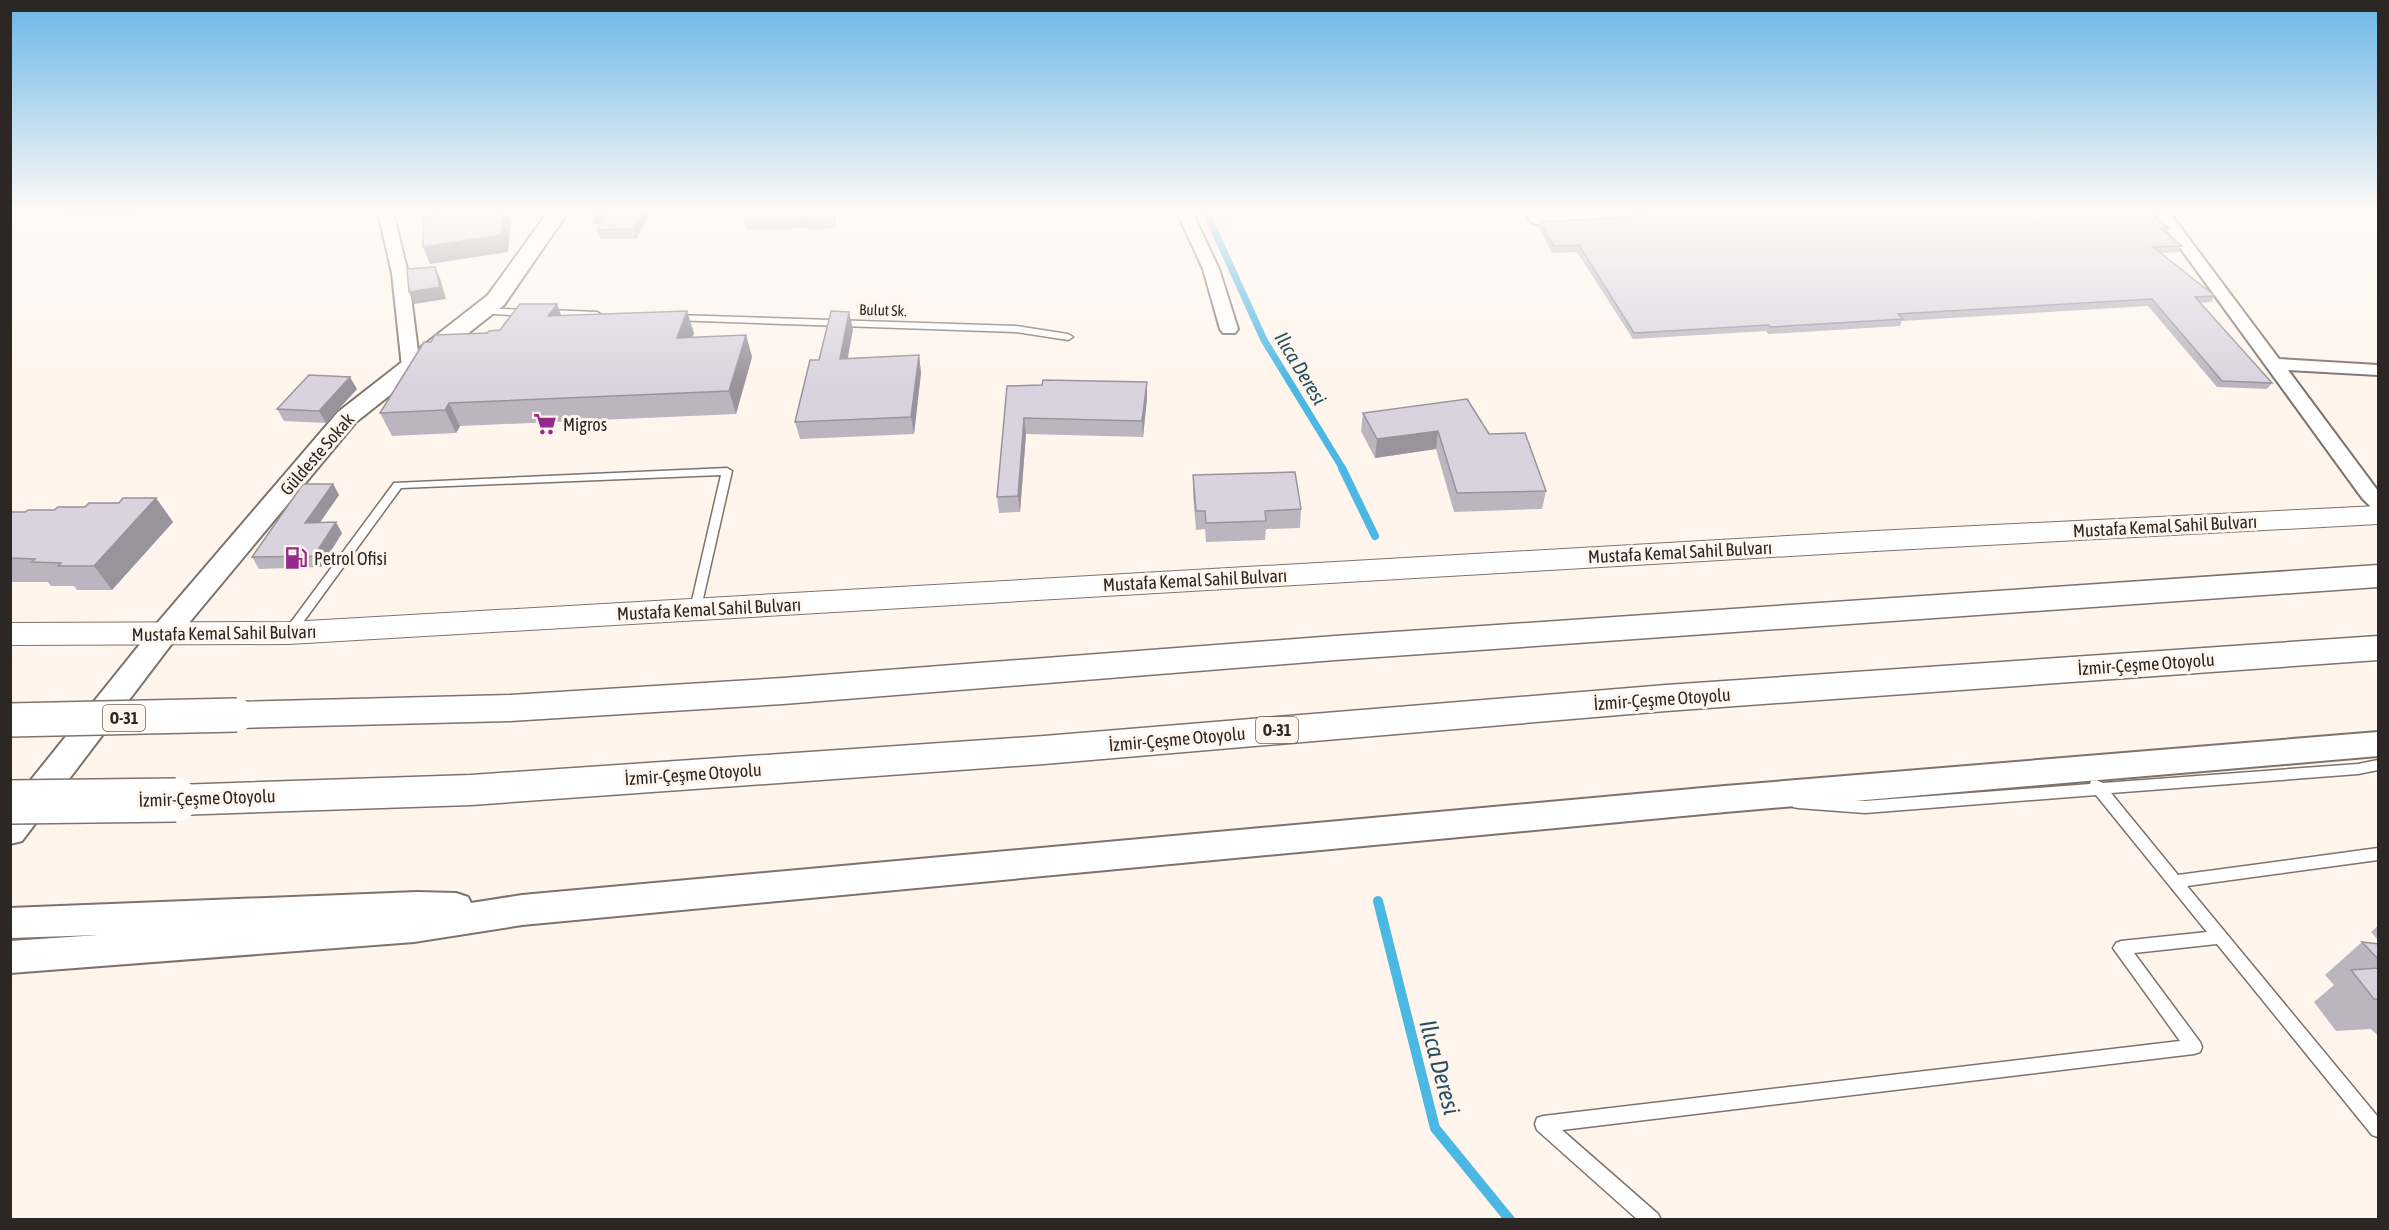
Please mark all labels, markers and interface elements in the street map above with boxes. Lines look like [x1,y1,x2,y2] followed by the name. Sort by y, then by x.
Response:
[859,301,907,319] street label: Bulut Sk.
[1270,327,1332,409] water label: Ilıca Deresi
[276,409,358,499] street label: Güldeste Sokak
[532,411,558,437] supermarket icon: Migros
[563,414,607,435] place label: Migros
[2072,511,2258,541] street label: Mustafa Kemal Sahil Bulvarı
[1587,537,1773,567] street label: Mustafa Kemal Sahil Bulvarı
[283,545,309,571] fuel station icon: Petrol Ofisi
[314,548,387,569] place label: Petrol Ofisi
[1102,565,1288,595] street label: Mustafa Kemal Sahil Bulvarı
[616,594,802,624] street label: Mustafa Kemal Sahil Bulvarı
[132,621,316,645] street label: Mustafa Kemal Sahil Bulvarı
[2077,649,2215,679] street label: İzmir-Çeşme Otoyolu
[1593,684,1731,714] street label: İzmir-Çeşme Otoyolu
[103,705,145,731] road number: O-31
[1256,717,1298,743] road number: O-31
[1108,723,1246,755] street label: İzmir-Çeşme Otoyolu
[624,759,762,789] street label: İzmir-Çeşme Otoyolu
[138,785,276,811] street label: İzmir-Çeşme Otoyolu
[1414,1017,1466,1117] water label: Ilıca Deresi

